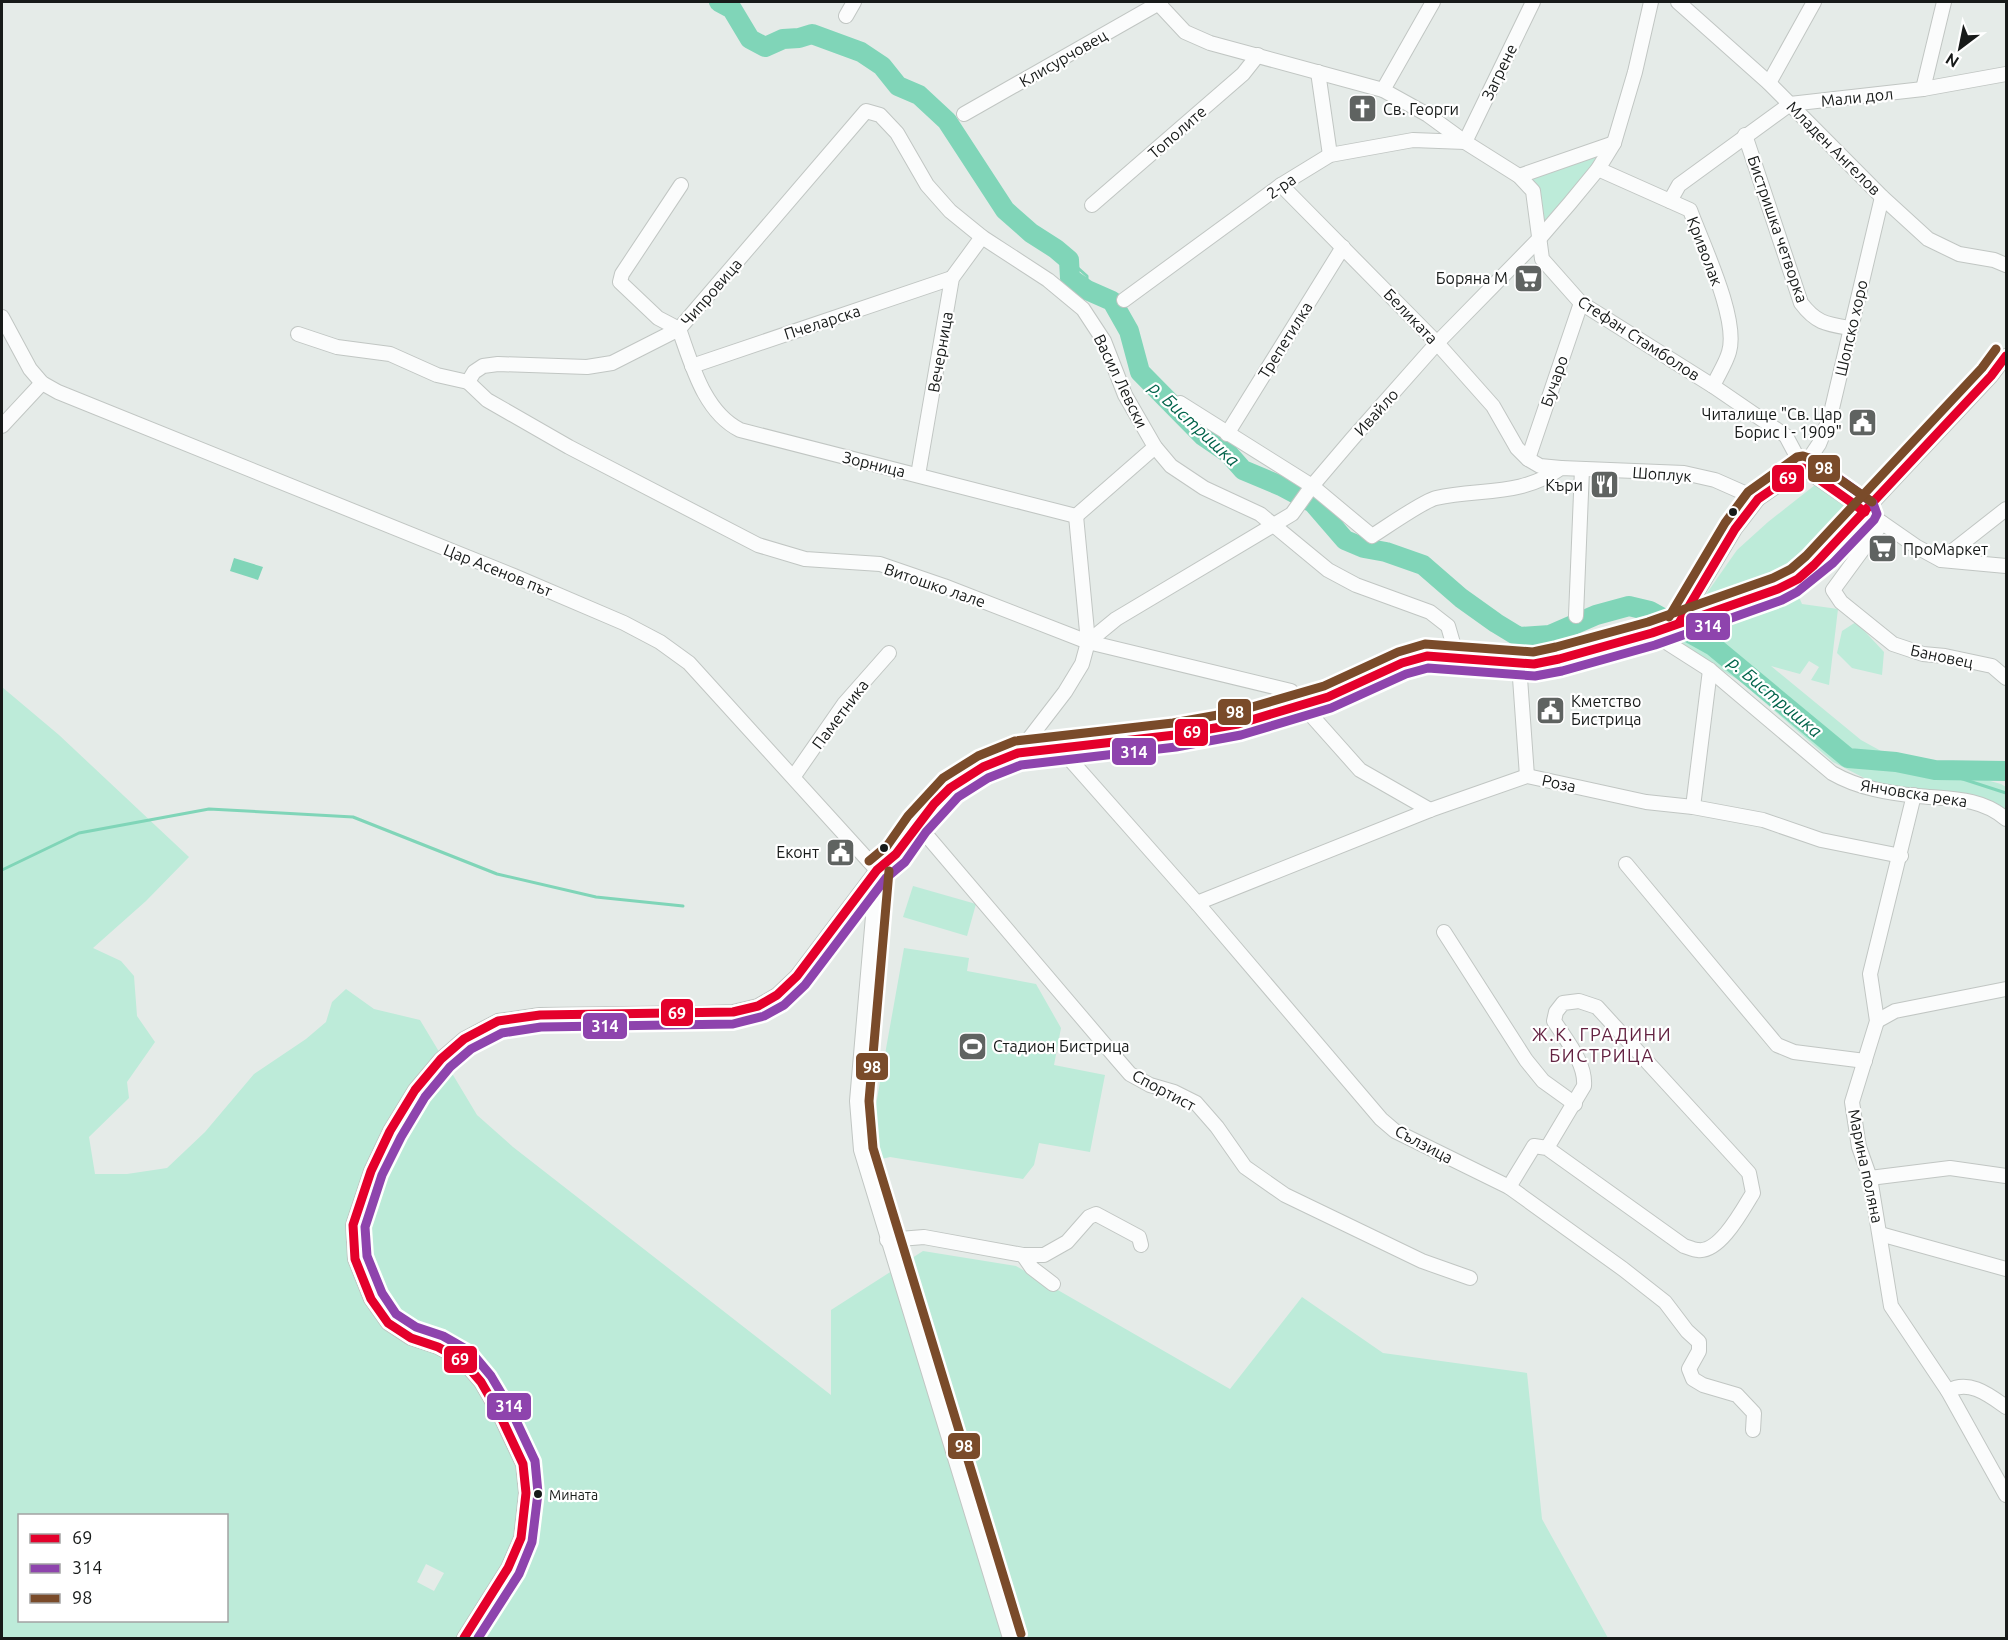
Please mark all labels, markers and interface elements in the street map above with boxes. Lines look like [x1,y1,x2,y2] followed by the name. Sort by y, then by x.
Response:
[1930,18,1990,78] north arrow
[1016,26,1110,90] street label: Клисурчовец
[1478,41,1520,103] street label: Загрене
[1942,50,1962,72] text: N
[1820,84,1894,110] street label: Мали дол
[1346,93,1378,125] church icon: Св. Георги
[1783,97,1885,199] street label: Младен Ангелов
[1383,100,1459,118] place label: Св. Георги
[1144,102,1210,162] street label: Тополите
[1744,153,1812,305] street label: Бистришка четворка
[1263,170,1299,202] street label: 2-ра
[1684,214,1726,288] street label: Криволак
[677,255,745,329] street label: Чипровица
[1513,262,1545,294] supermarket icon: Боряна М
[1436,269,1508,287] place label: Боряна М
[1831,278,1871,378] street label: Шопско хоро
[1380,285,1442,347] street label: Беликата
[1575,292,1703,384] street label: Стефан Стамболов
[1254,298,1316,382] street label: Трепетилка
[782,301,862,343] street label: Пчеларска
[924,310,956,394] street label: Вечерница
[1091,331,1151,431] street label: Васил Левски
[1537,353,1571,409] street label: Бучаро
[1145,376,1244,470] water label: р. Бистришка
[1350,385,1402,439] street label: Ивайло
[1702,405,1842,441] place label: Читалище "Св. Цар Борис I - 1909"
[1847,407,1879,439] public building icon: Читалище "Св. Цар Борис I - 1909"
[841,448,907,480] street label: Зорница
[1807,454,1841,483] line badge: 98
[1815,459,1833,477] text: 98
[1632,463,1692,485] street label: Шоплук
[1771,464,1805,493] line badge: 69
[1588,469,1620,501] restaurant icon: Къри
[1779,469,1797,487] text: 69
[1545,476,1583,494] place label: Къри
[1727,506,1739,518] unlabelled marker
[1866,533,1898,565] supermarket icon: ПроМаркет
[441,540,555,600] street label: Цар Асенов път
[1903,540,1988,558] place label: ПроМаркет
[882,559,988,611] street label: Витошко лале
[1685,612,1731,641] line badge: 314
[1694,617,1722,635] text: 314
[1909,641,1975,671] street label: Бановец
[1724,651,1826,741] water label: р. Бистришка
[808,676,872,752] street label: Паметника
[1571,692,1641,728] place label: Кметство Бистрица
[1534,694,1566,726] public building icon: Кметство Бистрица
[1217,698,1252,726] line badge: 98
[1226,703,1244,721] text: 98
[1174,718,1209,747] line badge: 69
[1183,723,1201,741] text: 69
[1111,737,1157,766] line badge: 314
[1120,743,1148,761] text: 314
[1540,771,1578,795] street label: Роза
[1859,776,1969,810] street label: Янчовска река
[824,836,856,868] public building icon: Еконт
[878,842,890,854] unlabelled marker
[776,843,819,861] place label: Еконт
[660,998,694,1027] line badge: 69
[668,1004,686,1022] text: 69
[582,1012,628,1040] line badge: 314
[591,1017,619,1035] text: 314
[1532,1024,1672,1065] district label: Ж.К. ГРАДИНИ БИСТРИЦА
[956,1030,988,1062] sports icon: Стадион Бистрица
[993,1037,1129,1055] place label: Стадион Бистрица
[855,1052,889,1081] line badge: 98
[863,1058,881,1076] text: 98
[1129,1066,1199,1114] street label: Спортист
[1845,1107,1887,1225] street label: Марина поляна
[1392,1121,1456,1167] street label: Сълзица
[443,1345,478,1374] line badge: 69
[451,1350,469,1368] text: 69
[486,1392,532,1421] line badge: 314
[495,1397,523,1415] text: 314
[947,1432,981,1460] line badge: 98
[955,1437,973,1455] text: 98
[549,1487,598,1503] place label: Мината
[532,1488,544,1500] marker: Мината
[18,1514,228,1622] legend
[72,1527,92,1547] text: 69
[72,1557,102,1577] text: 314
[72,1587,92,1607] text: 98

